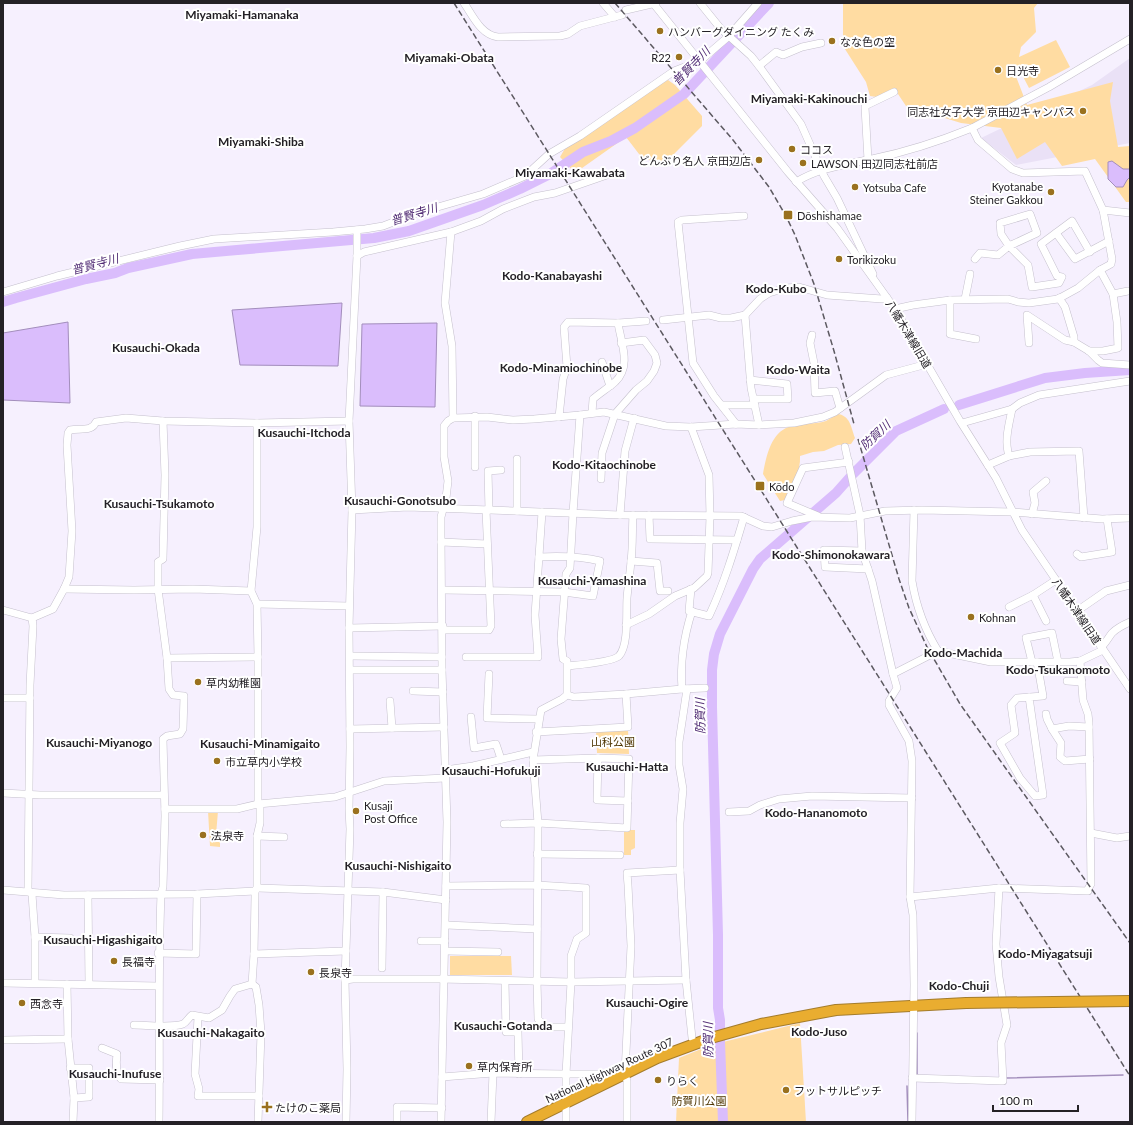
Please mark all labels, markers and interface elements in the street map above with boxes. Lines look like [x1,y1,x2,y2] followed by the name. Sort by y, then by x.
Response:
[185,7,299,22] district label: Miyamaki-Hamanaka
[668,25,814,38] place label: ハンバーグダイニング たくみ
[655,26,665,36] marker: ハンバーグダイニング たくみ
[840,35,895,48] place label: なな色の空
[827,36,837,46] marker: なな色の空
[669,42,714,88] water label: 普賢寺川
[404,50,494,65] district label: Miyamaki-Obata
[651,51,671,64] place label: R22
[674,52,684,62] marker: R22
[1006,64,1039,77] place label: 日光寺
[993,65,1003,75] marker: 日光寺
[751,91,867,106] district label: Miyamaki-Kakinouchi
[907,105,1075,118] place label: 同志社女子大学 京田辺キャンパス
[1078,106,1088,116] marker: 同志社女子大学 京田辺キャンパス
[218,134,304,149] district label: Miyamaki-Shiba
[800,143,833,156] place label: ココス
[787,144,797,154] marker: ココス
[638,154,751,167] place label: どんぶり名人 京田辺店
[754,155,764,165] marker: どんぶり名人 京田辺店
[811,157,938,170] place label: LAWSON 田辺同志社前店
[798,158,808,168] marker: LAWSON 田辺同志社前店
[515,165,625,180] district label: Miyamaki-Kawabata
[970,180,1043,206] place label: Kyotanabe Steiner Gakkou
[863,181,926,194] place label: Yotsuba Cafe
[850,182,860,192] marker: Yotsuba Cafe
[1046,187,1056,197] marker: Kyotanabe Steiner Gakkou
[389,199,441,228] water label: 普賢寺川
[782,209,794,221] marker: Dōshishamae
[797,209,862,222] place label: Dōshishamae
[70,250,122,277] water label: 普賢寺川
[847,253,896,266] place label: Torikizoku
[834,254,844,264] marker: Torikizoku
[502,268,602,283] district label: Kodo-Kanabayashi
[745,281,807,296] district label: Kodo-Kubo
[884,298,934,370] street label: 八幡木津線旧道
[112,340,200,355] district label: Kusauchi-Okada
[500,360,623,375] district label: Kodo-Minamiochinobe
[766,362,830,377] district label: Kodo-Waita
[857,416,895,453] water label: 防賀川
[257,425,351,440] district label: Kusauchi-Itchoda
[552,457,657,472] district label: Kodo-Kitaochinobe
[754,480,766,492] marker: Kōdo
[769,480,795,493] place label: Kōdo
[344,493,456,508] district label: Kusauchi-Gonotsubo
[104,496,214,511] district label: Kusauchi-Tsukamoto
[772,547,890,562] district label: Kodo-Shimonokawara
[538,573,646,588] district label: Kusauchi-Yamashina
[1050,575,1104,647] street label: 八幡木津線旧道
[979,611,1016,624] place label: Kohnan
[966,612,976,622] marker: Kohnan
[924,645,1002,660] district label: Kodo-Machida
[1006,662,1110,677] district label: Kodo-Tsukanomoto
[206,676,261,689] place label: 草内幼稚園
[193,677,203,687] marker: 草内幼稚園
[692,696,708,734] water label: 防賀川
[46,735,152,750] district label: Kusauchi-Miyanogo
[591,735,635,748] park label: 山科公園
[200,736,320,751] district label: Kusauchi-Minamigaito
[225,755,302,768] place label: 市立草内小学校
[212,756,222,766] marker: 市立草内小学校
[586,759,668,774] district label: Kusauchi-Hatta
[441,763,541,778] district label: Kusauchi-Hofukuji
[364,799,418,825] place label: Kusaji Post Office
[765,805,867,820] district label: Kodo-Hananomoto
[351,806,361,816] marker: Kusaji Post Office
[211,829,244,842] place label: 法泉寺
[198,830,208,840] marker: 法泉寺
[345,858,452,873] district label: Kusauchi-Nishigaito
[43,932,163,947] district label: Kusauchi-Higashigaito
[998,946,1092,961] district label: Kodo-Miyagatsuji
[122,955,155,968] place label: 長福寺
[109,956,119,966] marker: 長福寺
[319,966,352,979] place label: 長泉寺
[306,967,316,977] marker: 長泉寺
[929,978,989,993] district label: Kodo-Chuji
[606,995,689,1010] district label: Kusauchi-Ogire
[30,997,63,1010] place label: 西念寺
[17,998,27,1008] marker: 西念寺
[454,1018,552,1033] district label: Kusauchi-Gotanda
[700,1020,716,1058] water label: 防賀川
[791,1024,847,1039] district label: Kodo-Juso
[157,1025,265,1040] district label: Kusauchi-Nakagaito
[543,1035,675,1105] street label: National Highway Route 307
[477,1060,533,1073] place label: 草内保育所
[464,1061,474,1071] marker: 草内保育所
[69,1066,162,1081] district label: Kusauchi-Inufuse
[666,1074,699,1087] place label: りらく
[653,1075,663,1085] marker: りらく
[794,1084,882,1097] place label: フットサルピッチ
[781,1085,791,1095] marker: フットサルピッチ
[993,1087,1078,1113] scale bar
[999,1093,1033,1108] text: 100 m
[672,1094,727,1107] park label: 防賀川公園
[275,1101,341,1114] place label: たけのこ薬局
[262,1102,272,1112] marker: たけのこ薬局

